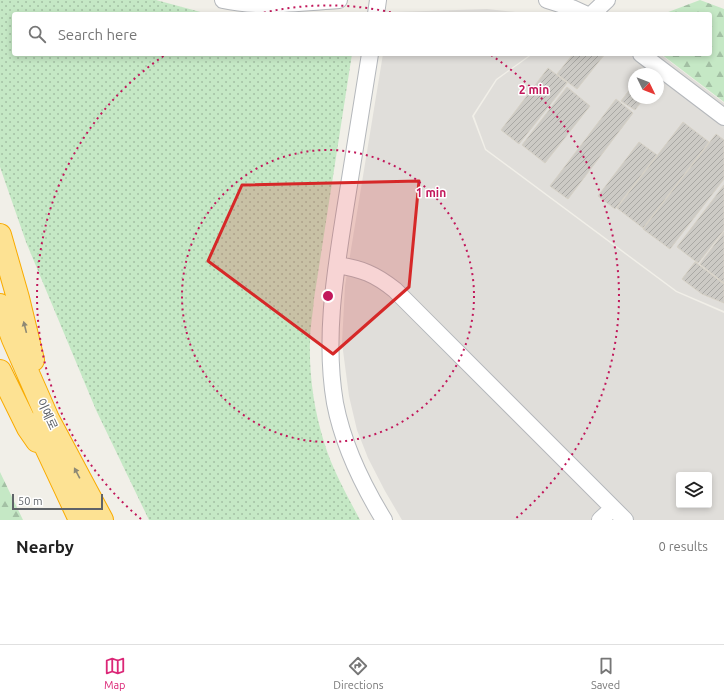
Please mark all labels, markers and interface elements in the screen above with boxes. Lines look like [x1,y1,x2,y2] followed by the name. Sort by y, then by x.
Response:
[12,12,712,56] search box
[26,23,48,45] icon: search
[58,26,137,43] text: Search here
[628,68,664,104] north arrow
[519,83,549,96] text: 2 min
[416,186,446,199] text: 1 min
[321,289,335,303] centre of rings
[22,321,28,333] one-way arrow
[35,396,60,432] street label: 이예로
[73,467,80,479] one-way arrow
[676,472,712,508] map controls
[676,472,712,508] button: layers
[12,492,103,511] scale bar
[18,495,42,507] text: 50 m
[16,537,74,556] text: Nearby
[658,539,708,553] text: 0 results
[104,655,126,691] tab: Map
[333,655,383,691] tab: Directions
[591,655,620,691] tab: Saved

